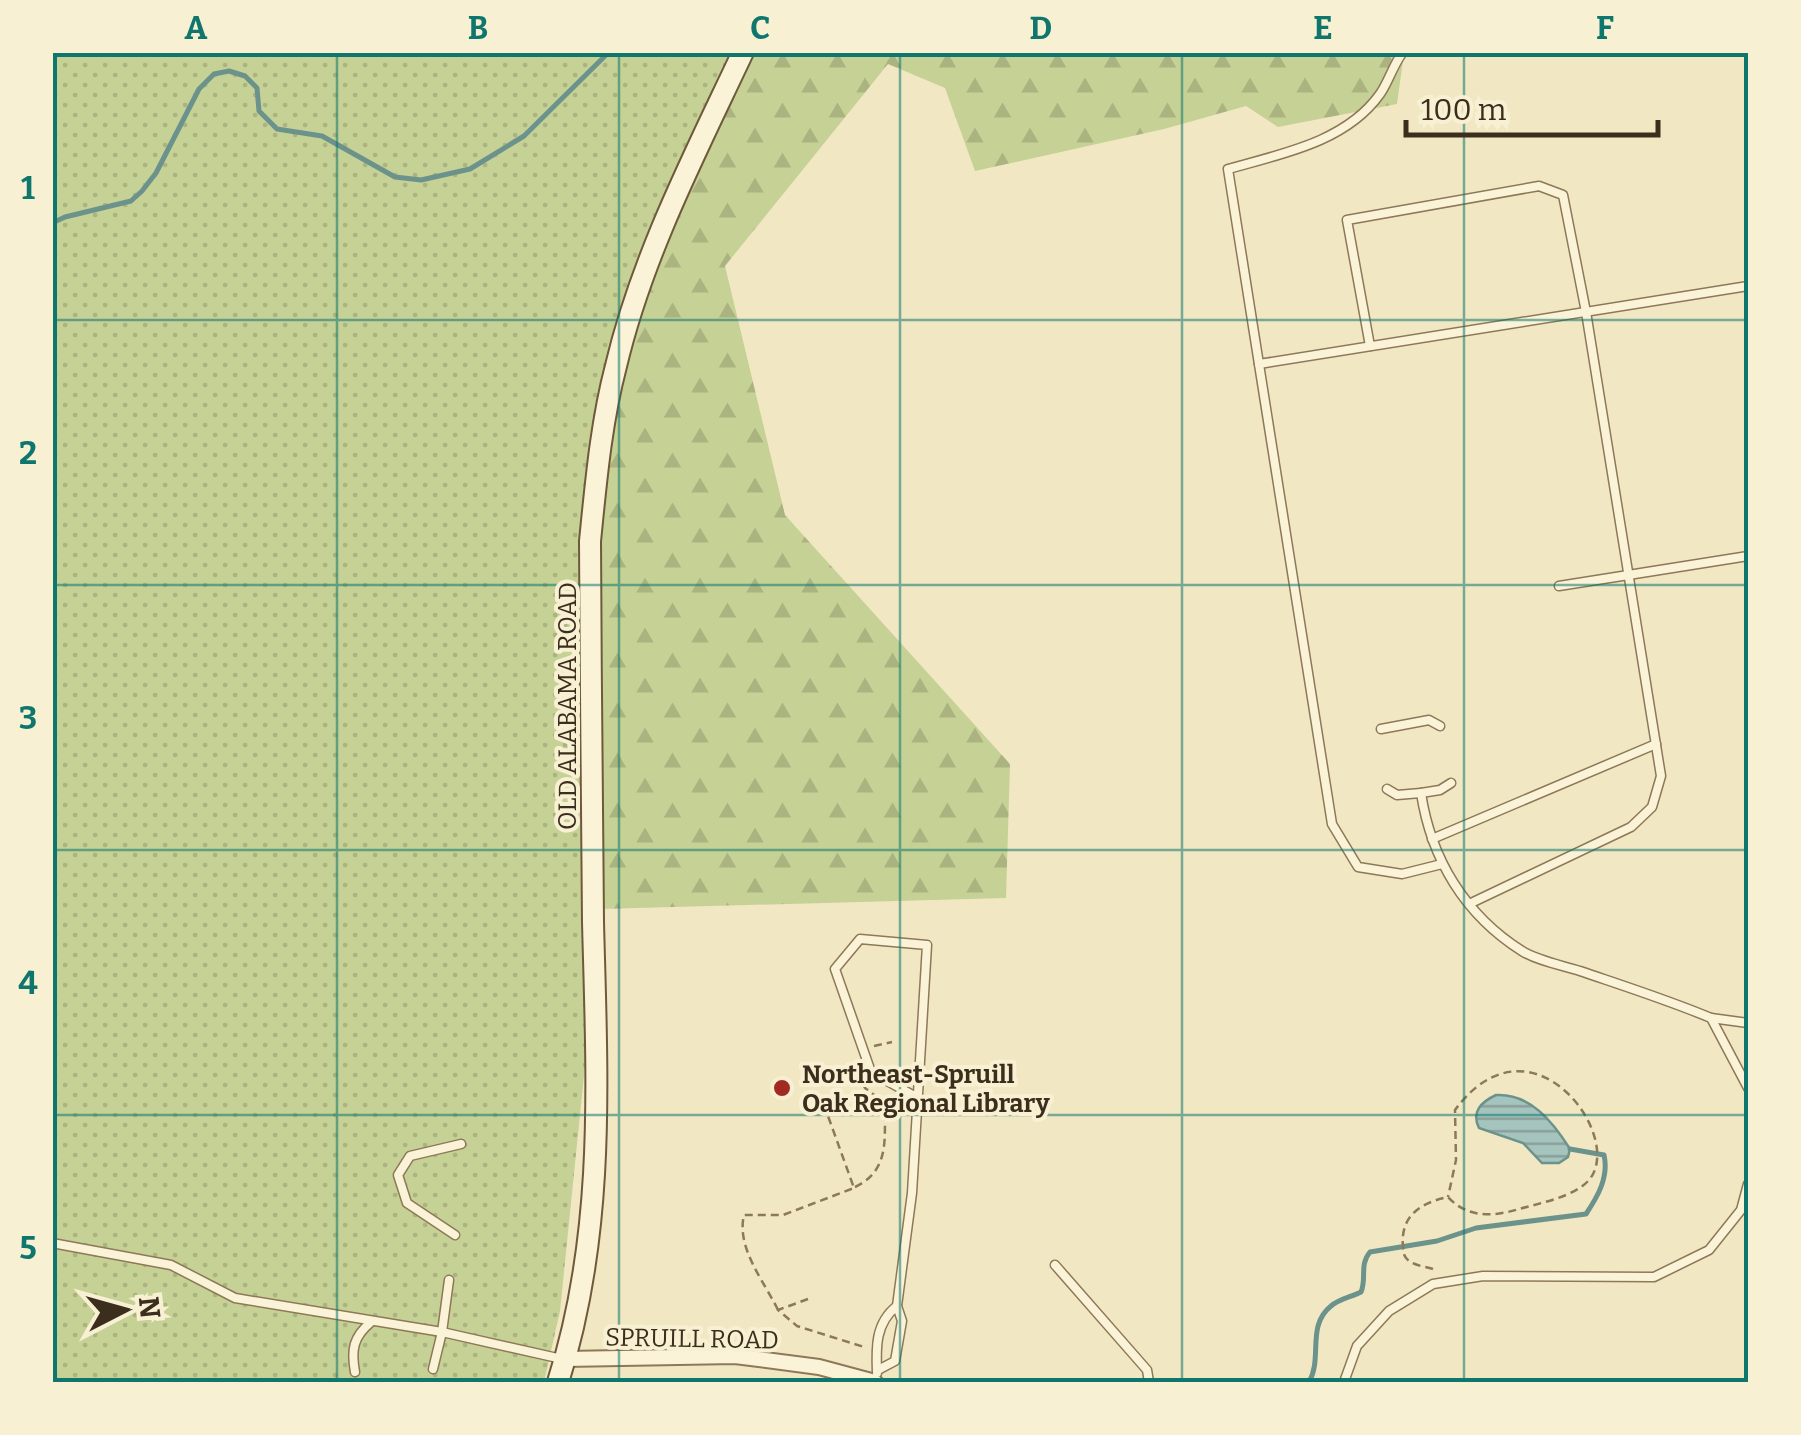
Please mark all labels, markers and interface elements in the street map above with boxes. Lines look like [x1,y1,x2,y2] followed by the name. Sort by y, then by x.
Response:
[185,9,208,47] text: A
[468,9,488,47] text: B
[750,9,770,47] text: C
[1030,9,1052,47] text: D
[1313,9,1333,47] text: E
[1596,9,1614,47] text: F
[1406,75,1658,137] scale bar
[1421,92,1507,128] text: 100 m
[21,169,35,207] text: 1
[19,434,37,472] text: 2
[553,582,583,830] street label: OLD ALABAMA ROAD
[19,699,37,737] text: 3
[18,964,38,1002] text: 4
[802,1060,1050,1119] place label: Northeast-Spruill Oak Regional Library
[771,1077,793,1099] marker: Northeast-Spruill Oak Regional Library
[19,1229,37,1267] text: 5
[75,1260,175,1360] north arrow
[132,1295,167,1320] text: N
[605,1322,779,1356] street label: SPRUILL ROAD

